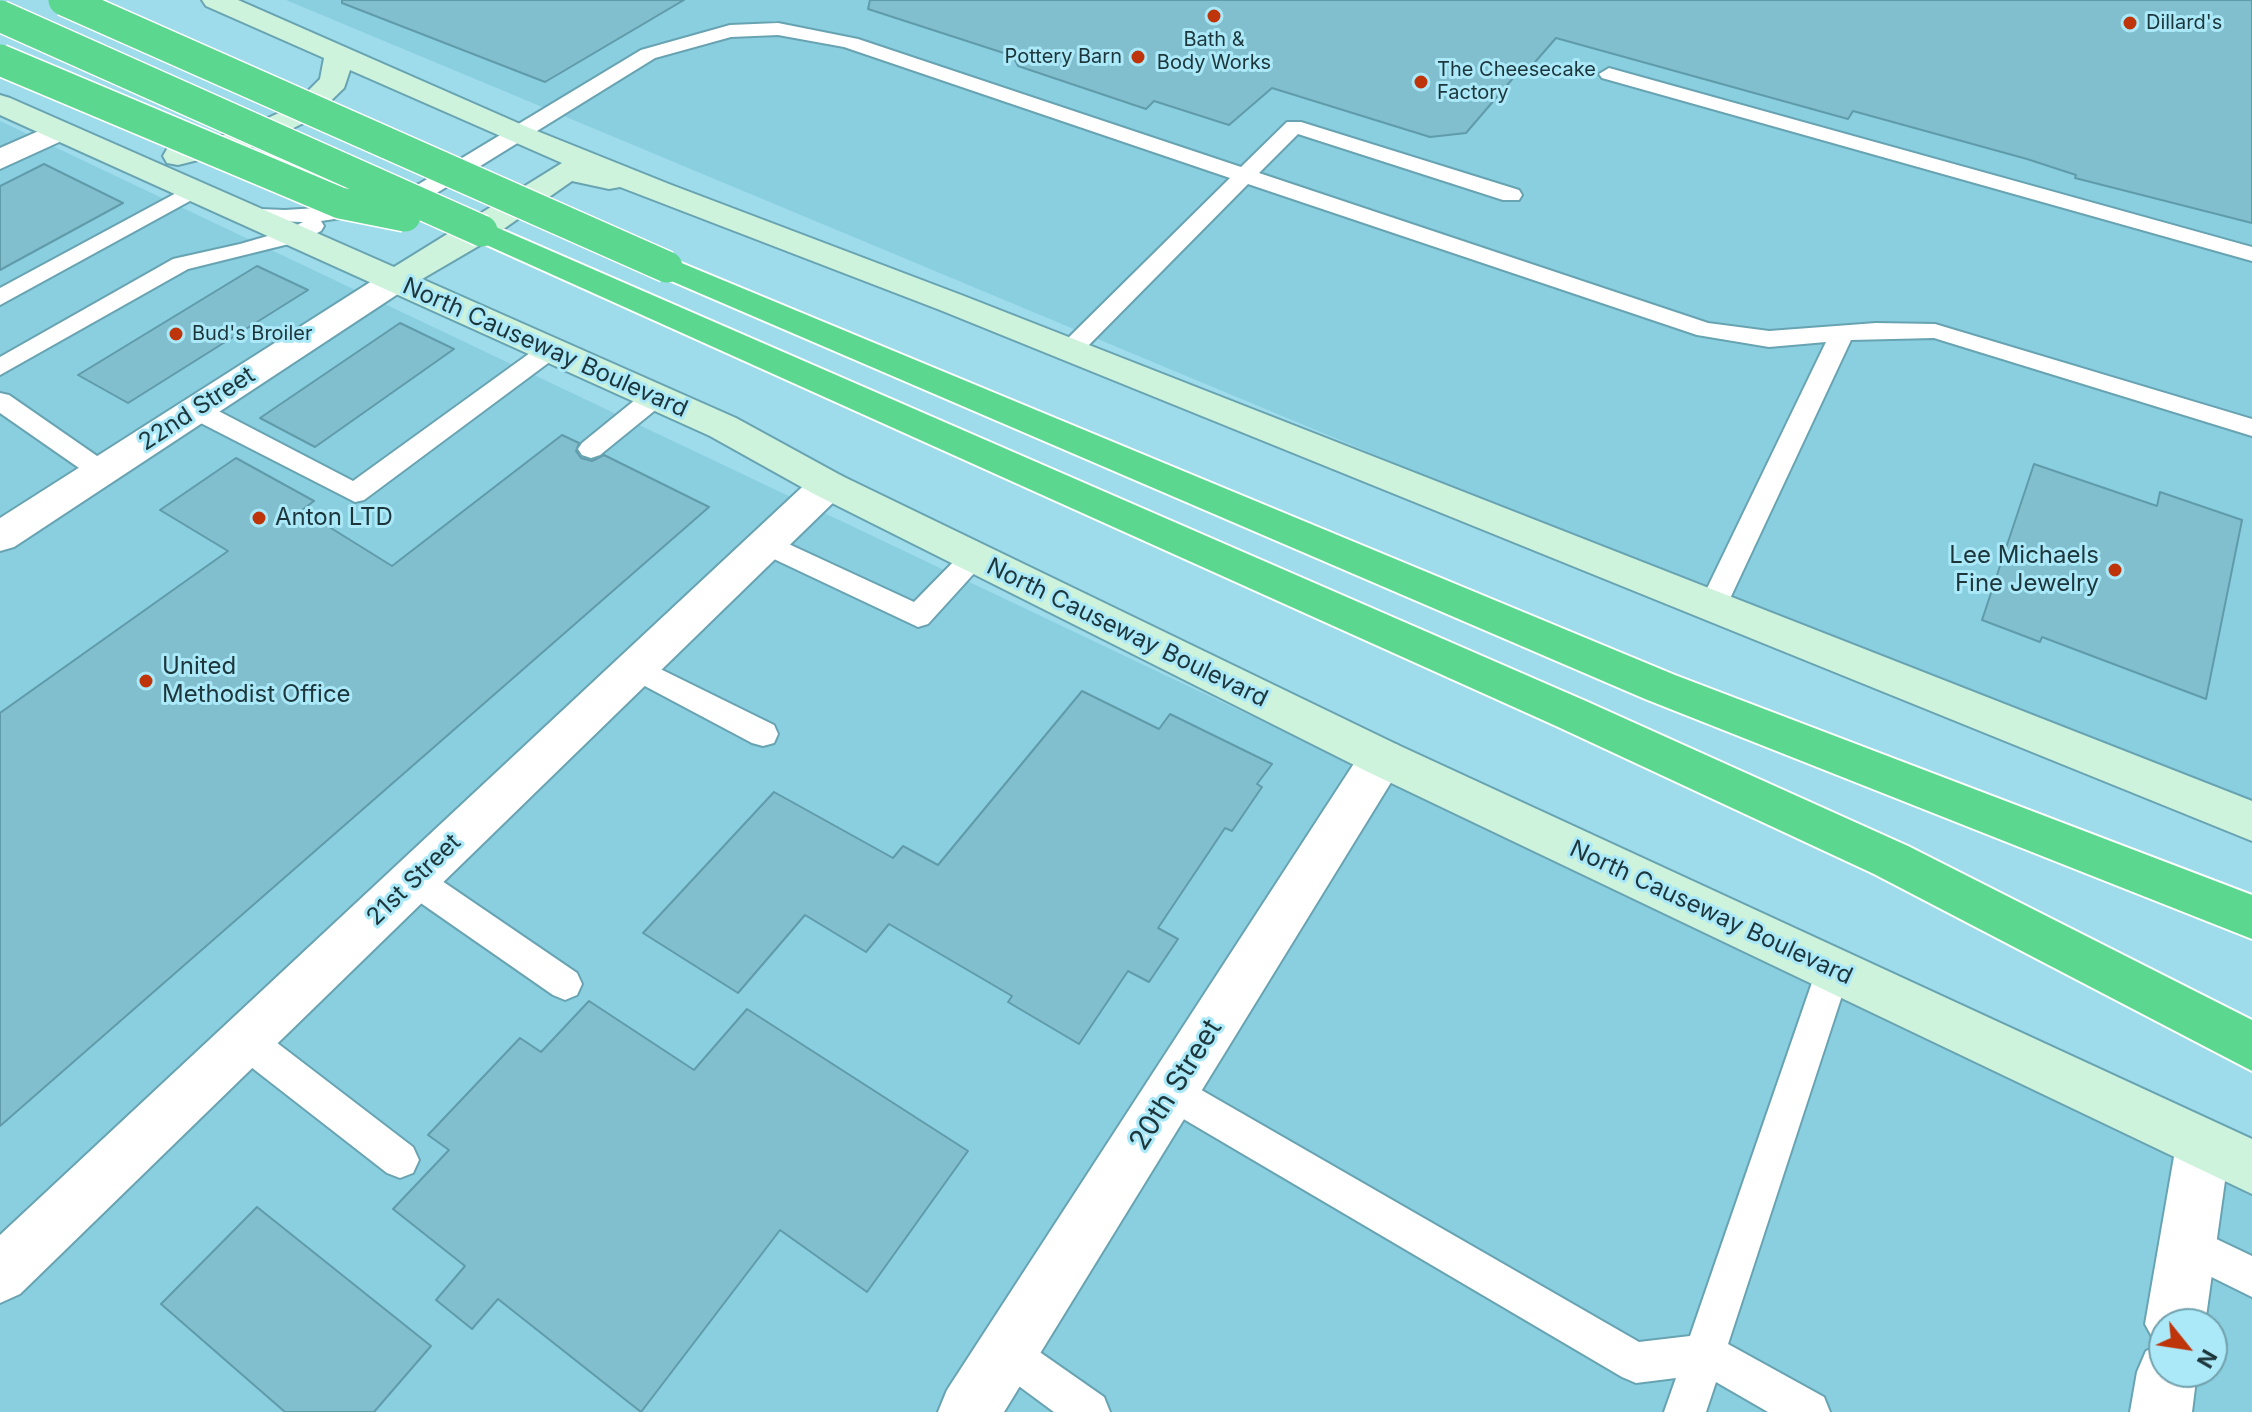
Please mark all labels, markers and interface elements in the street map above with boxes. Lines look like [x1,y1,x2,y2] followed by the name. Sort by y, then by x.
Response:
[1205,7,1223,25] marker: Bath & Body Works
[2146,11,2222,35] place label: Dillard's
[2121,14,2139,32] marker: Dillard's
[1157,28,1271,75] place label: Bath & Body Works
[1005,45,1122,69] place label: Pottery Barn
[1129,48,1147,66] marker: Pottery Barn
[1437,58,1596,105] place label: The Cheesecake Factory
[1412,73,1430,91] marker: The Cheesecake Factory
[398,272,692,424] street label: North Causeway Boulevard
[192,322,312,346] place label: Bud's Broiler
[167,325,185,343] marker: Bud's Broiler
[134,361,260,457] street label: 22nd Street
[275,504,393,532] place label: Anton LTD
[250,509,268,527] marker: Anton LTD
[1949,542,2099,598] place label: Lee Michaels Fine Jewelry
[982,552,1272,714] street label: North Causeway Boulevard
[2106,561,2124,579] marker: Lee Michaels Fine Jewelry
[162,653,351,709] place label: United Methodist Office
[137,672,155,690] marker: United Methodist Office
[361,828,467,932] street label: 21st Street
[1565,835,1857,991] street label: North Causeway Boulevard
[1123,1013,1229,1157] street label: 20th Street
[2148,1308,2228,1388] north arrow
[2192,1345,2223,1373] text: N

